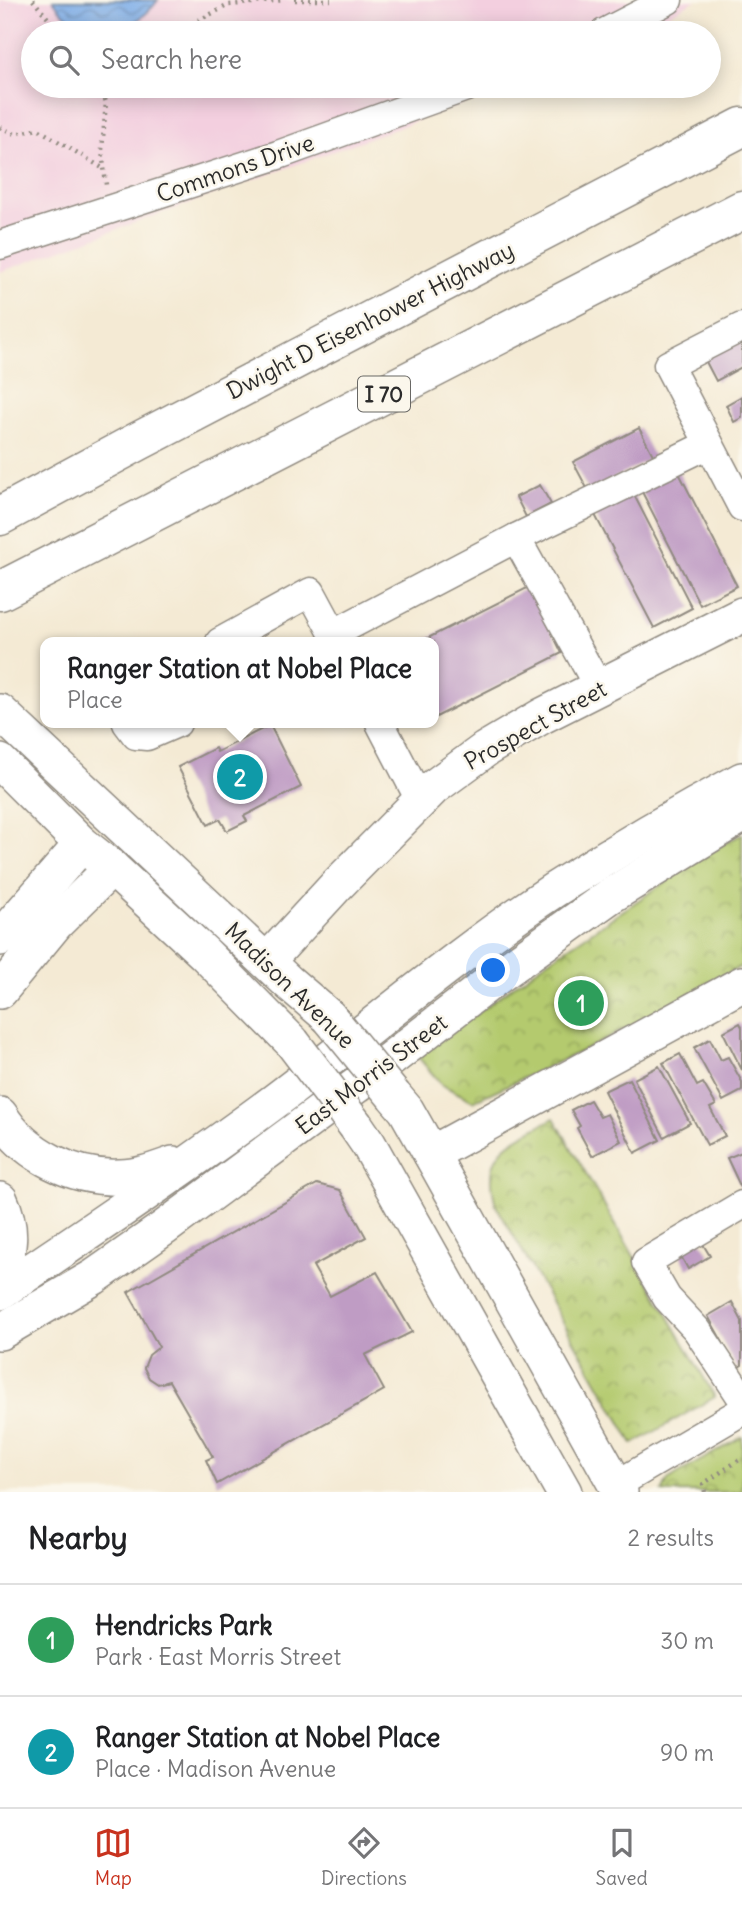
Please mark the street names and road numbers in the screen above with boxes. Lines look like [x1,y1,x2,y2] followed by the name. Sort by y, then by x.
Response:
[152,127,318,209] street label: Commons Drive
[221,235,519,405] street label: Dwight D Eisenhower Highway
[358,376,410,412] road number: I 70
[459,674,611,776] street label: Prospect Street
[219,916,361,1054] street label: Madison Avenue
[289,1007,453,1141] street label: East Morris Street

